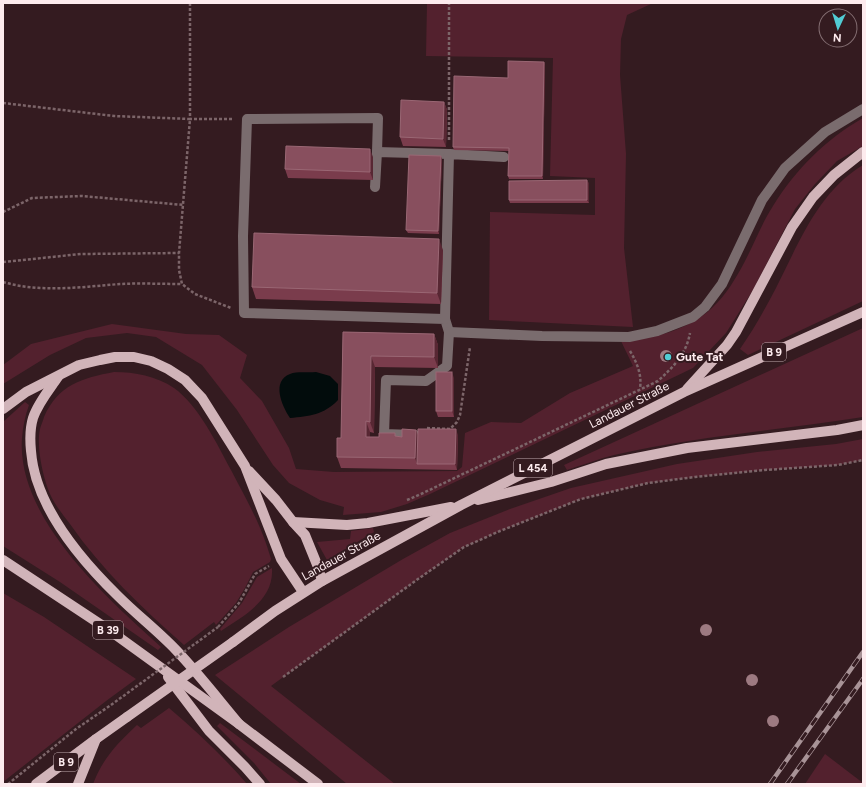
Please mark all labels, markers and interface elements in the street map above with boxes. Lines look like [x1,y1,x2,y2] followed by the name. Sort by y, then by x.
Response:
[818,8,858,48] north arrow
[833,31,842,44] text: N
[762,343,786,361] road number: B 9
[676,350,724,364] place label: Gute Tat
[663,352,673,362] marker: Gute Tat
[587,379,672,431] street label: Landauer Straße
[514,459,552,477] road number: L 454
[299,528,383,583] street label: Landauer Straße
[93,621,123,639] road number: B 39
[54,753,78,771] road number: B 9

